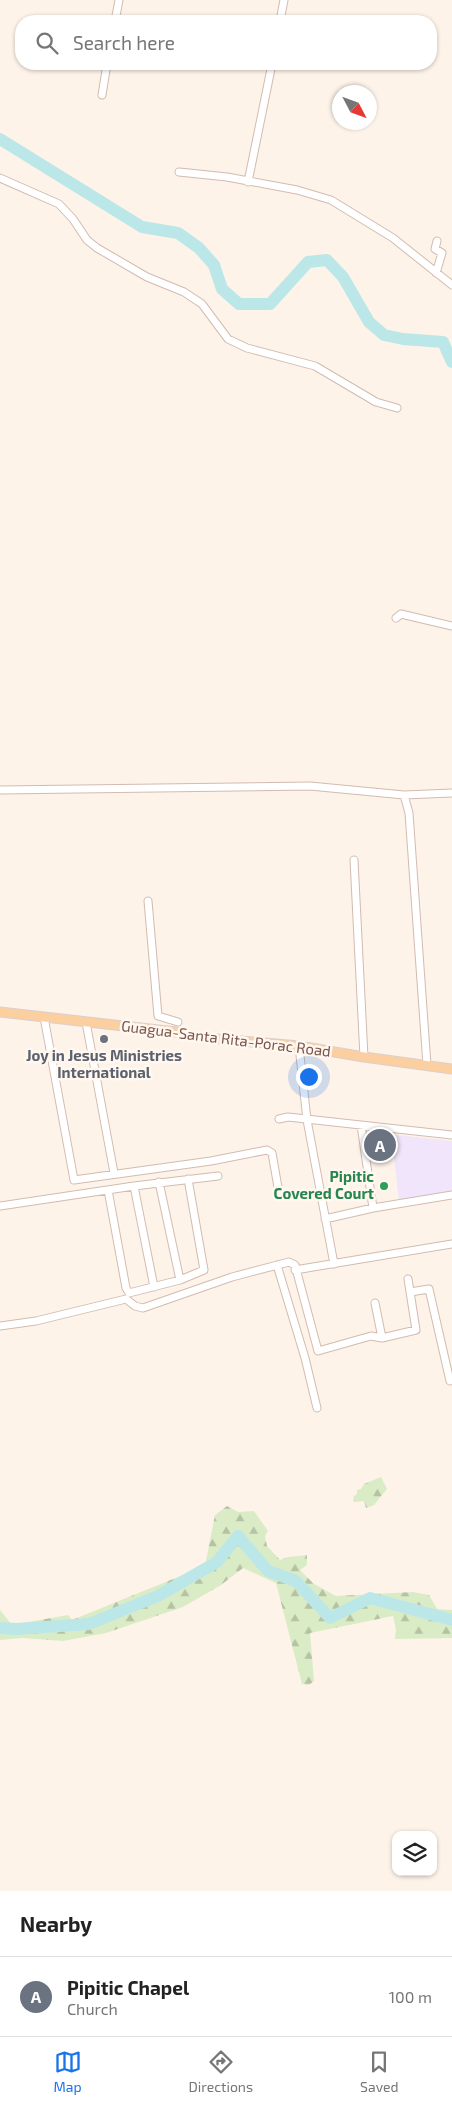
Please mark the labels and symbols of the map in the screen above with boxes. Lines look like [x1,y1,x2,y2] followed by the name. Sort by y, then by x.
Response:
[332,85,377,130] north arrow
[120,1016,332,1060] street label: Guagua-Santa Rita-Porac Road
[98,1033,110,1045] marker: Joy in Jesus Ministries International
[26,1046,182,1081] place label: Joy in Jesus Ministries International
[296,1064,322,1090] your location
[364,1126,396,1164] pin: A
[274,1167,374,1202] place label: Pipitic Covered Court
[378,1180,390,1192] marker: Pipitic Covered Court

